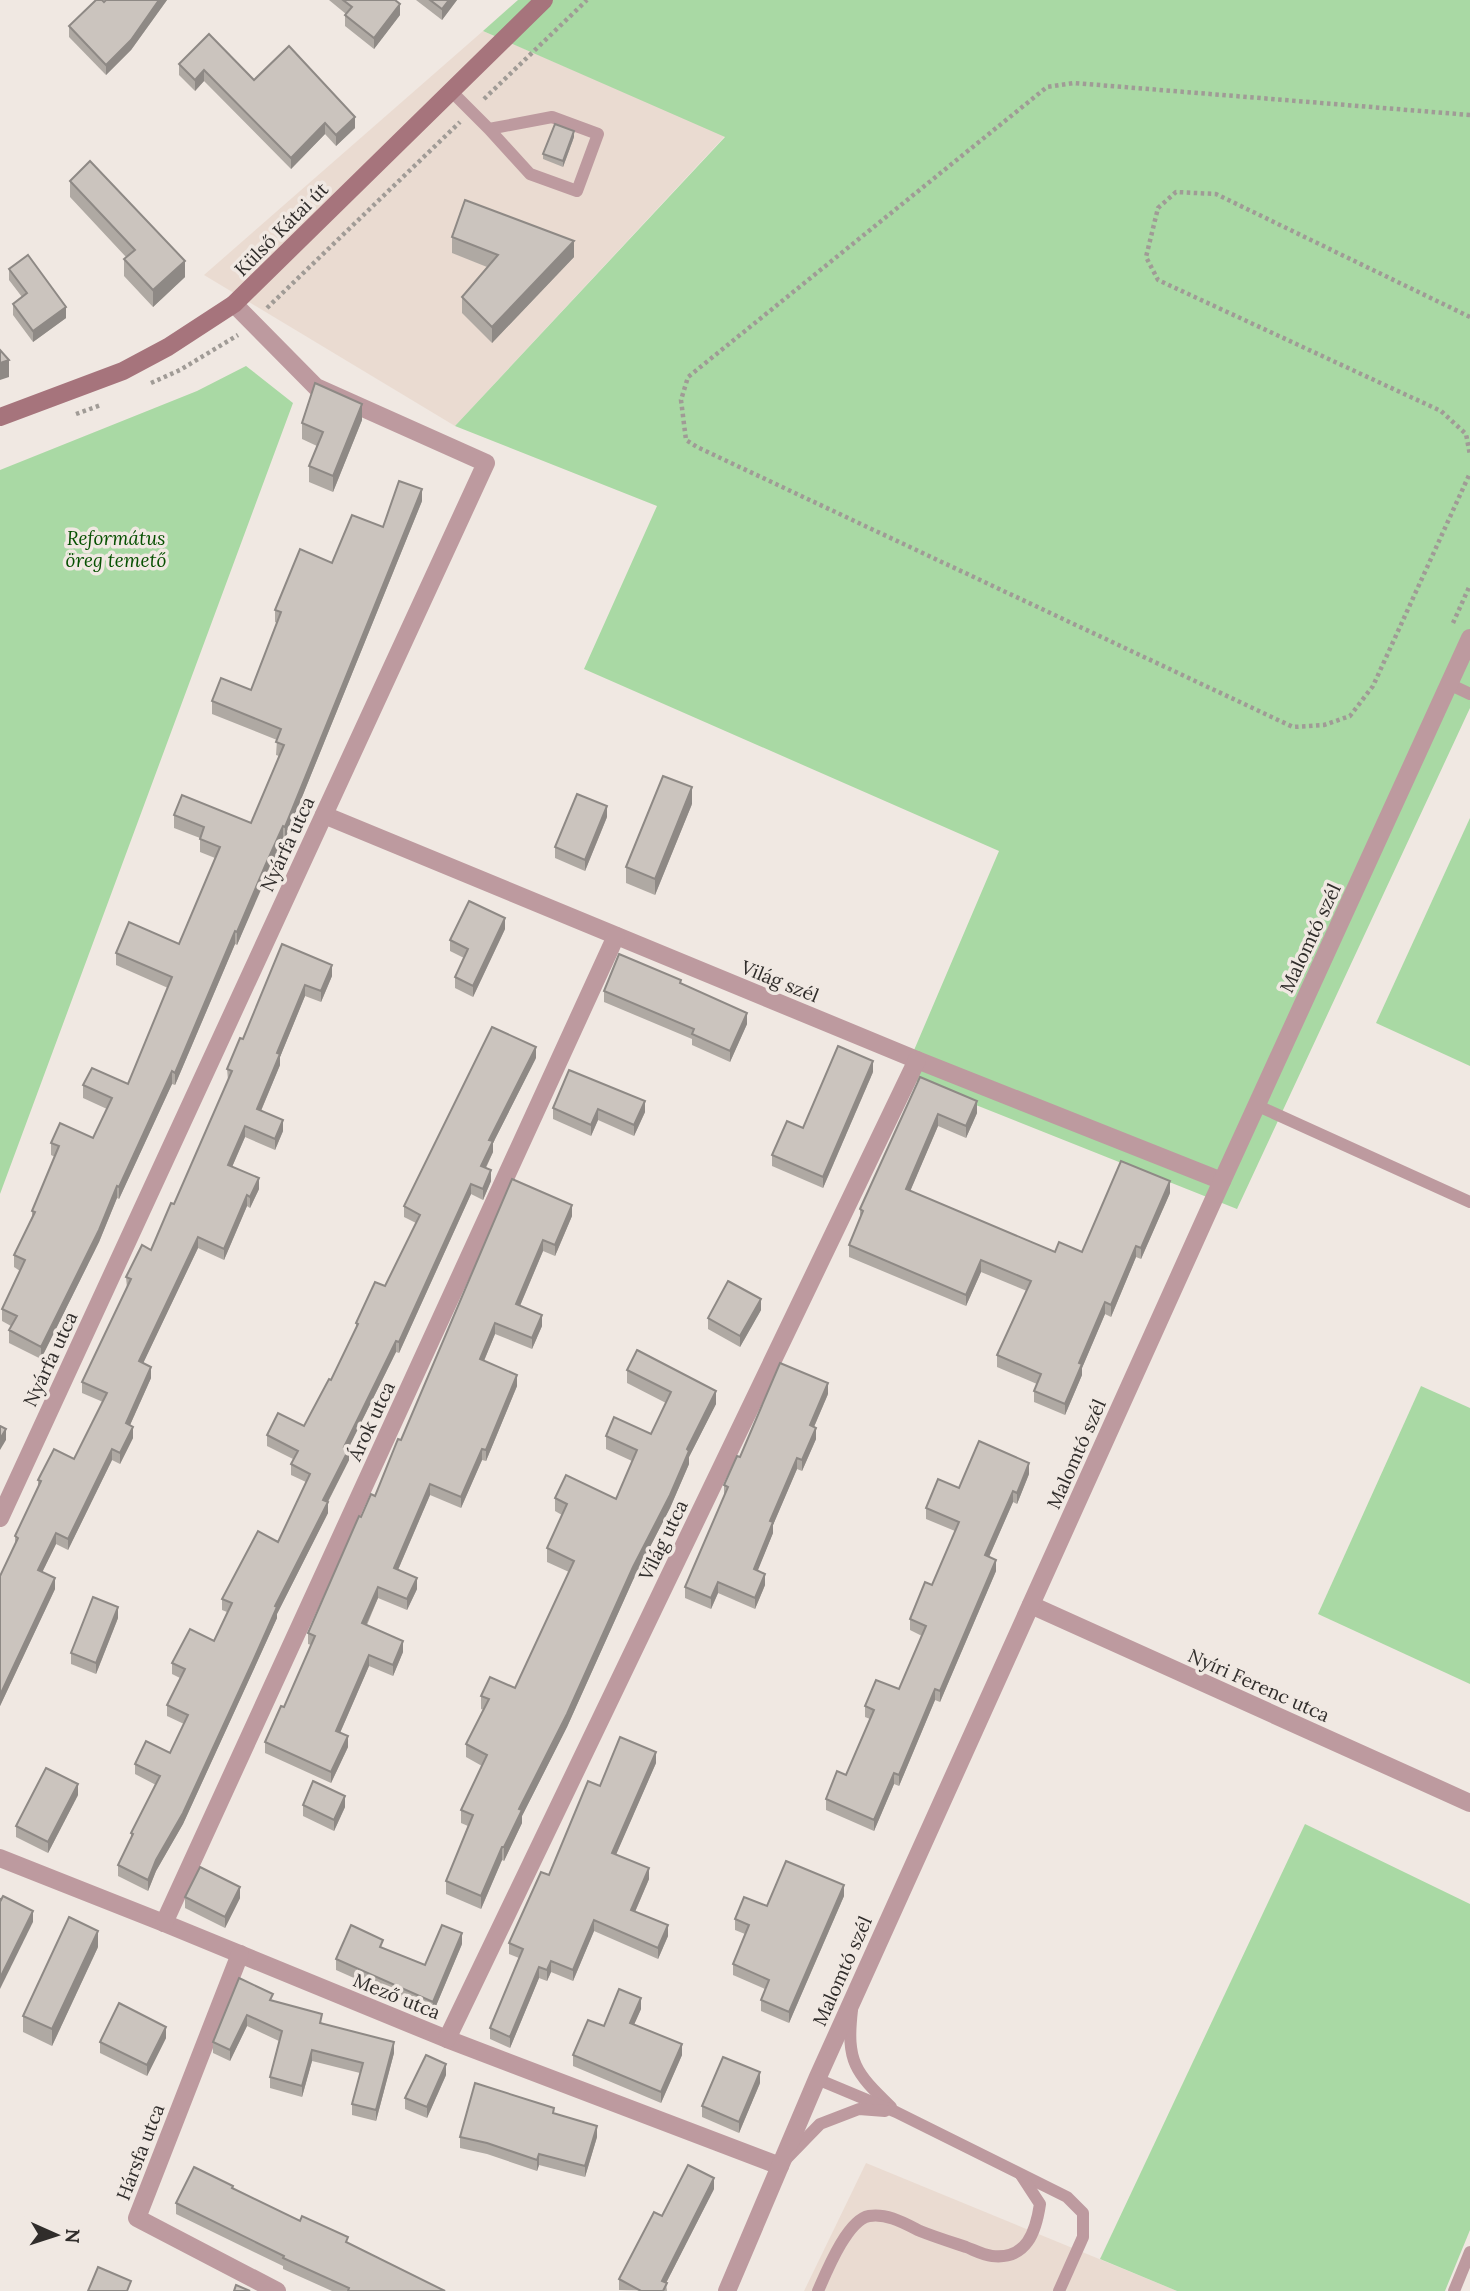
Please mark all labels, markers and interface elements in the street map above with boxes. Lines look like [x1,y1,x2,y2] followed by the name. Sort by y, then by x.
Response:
[229,177,333,281] street label: Külső Kátai út
[66,526,166,572] park label: Református öreg temető
[255,792,320,895] street label: Nyárfa utca
[1274,880,1346,996] street label: Malomtó szél
[737,954,822,1007] street label: Világ szél
[18,1307,83,1410] street label: Nyárfa utca
[342,1377,400,1465] street label: Árok utca
[1041,1395,1111,1513] street label: Malomtó szél
[633,1496,693,1585] street label: Világ utca
[1185,1643,1334,1727] street label: Nyíri Ferenc utca
[807,1912,877,2030] street label: Malomtó szél
[350,1968,444,2024] street label: Mező utca
[111,2100,169,2204] street label: Hársfa utca
[21,2200,91,2270] north arrow
[61,2228,85,2244] text: N

